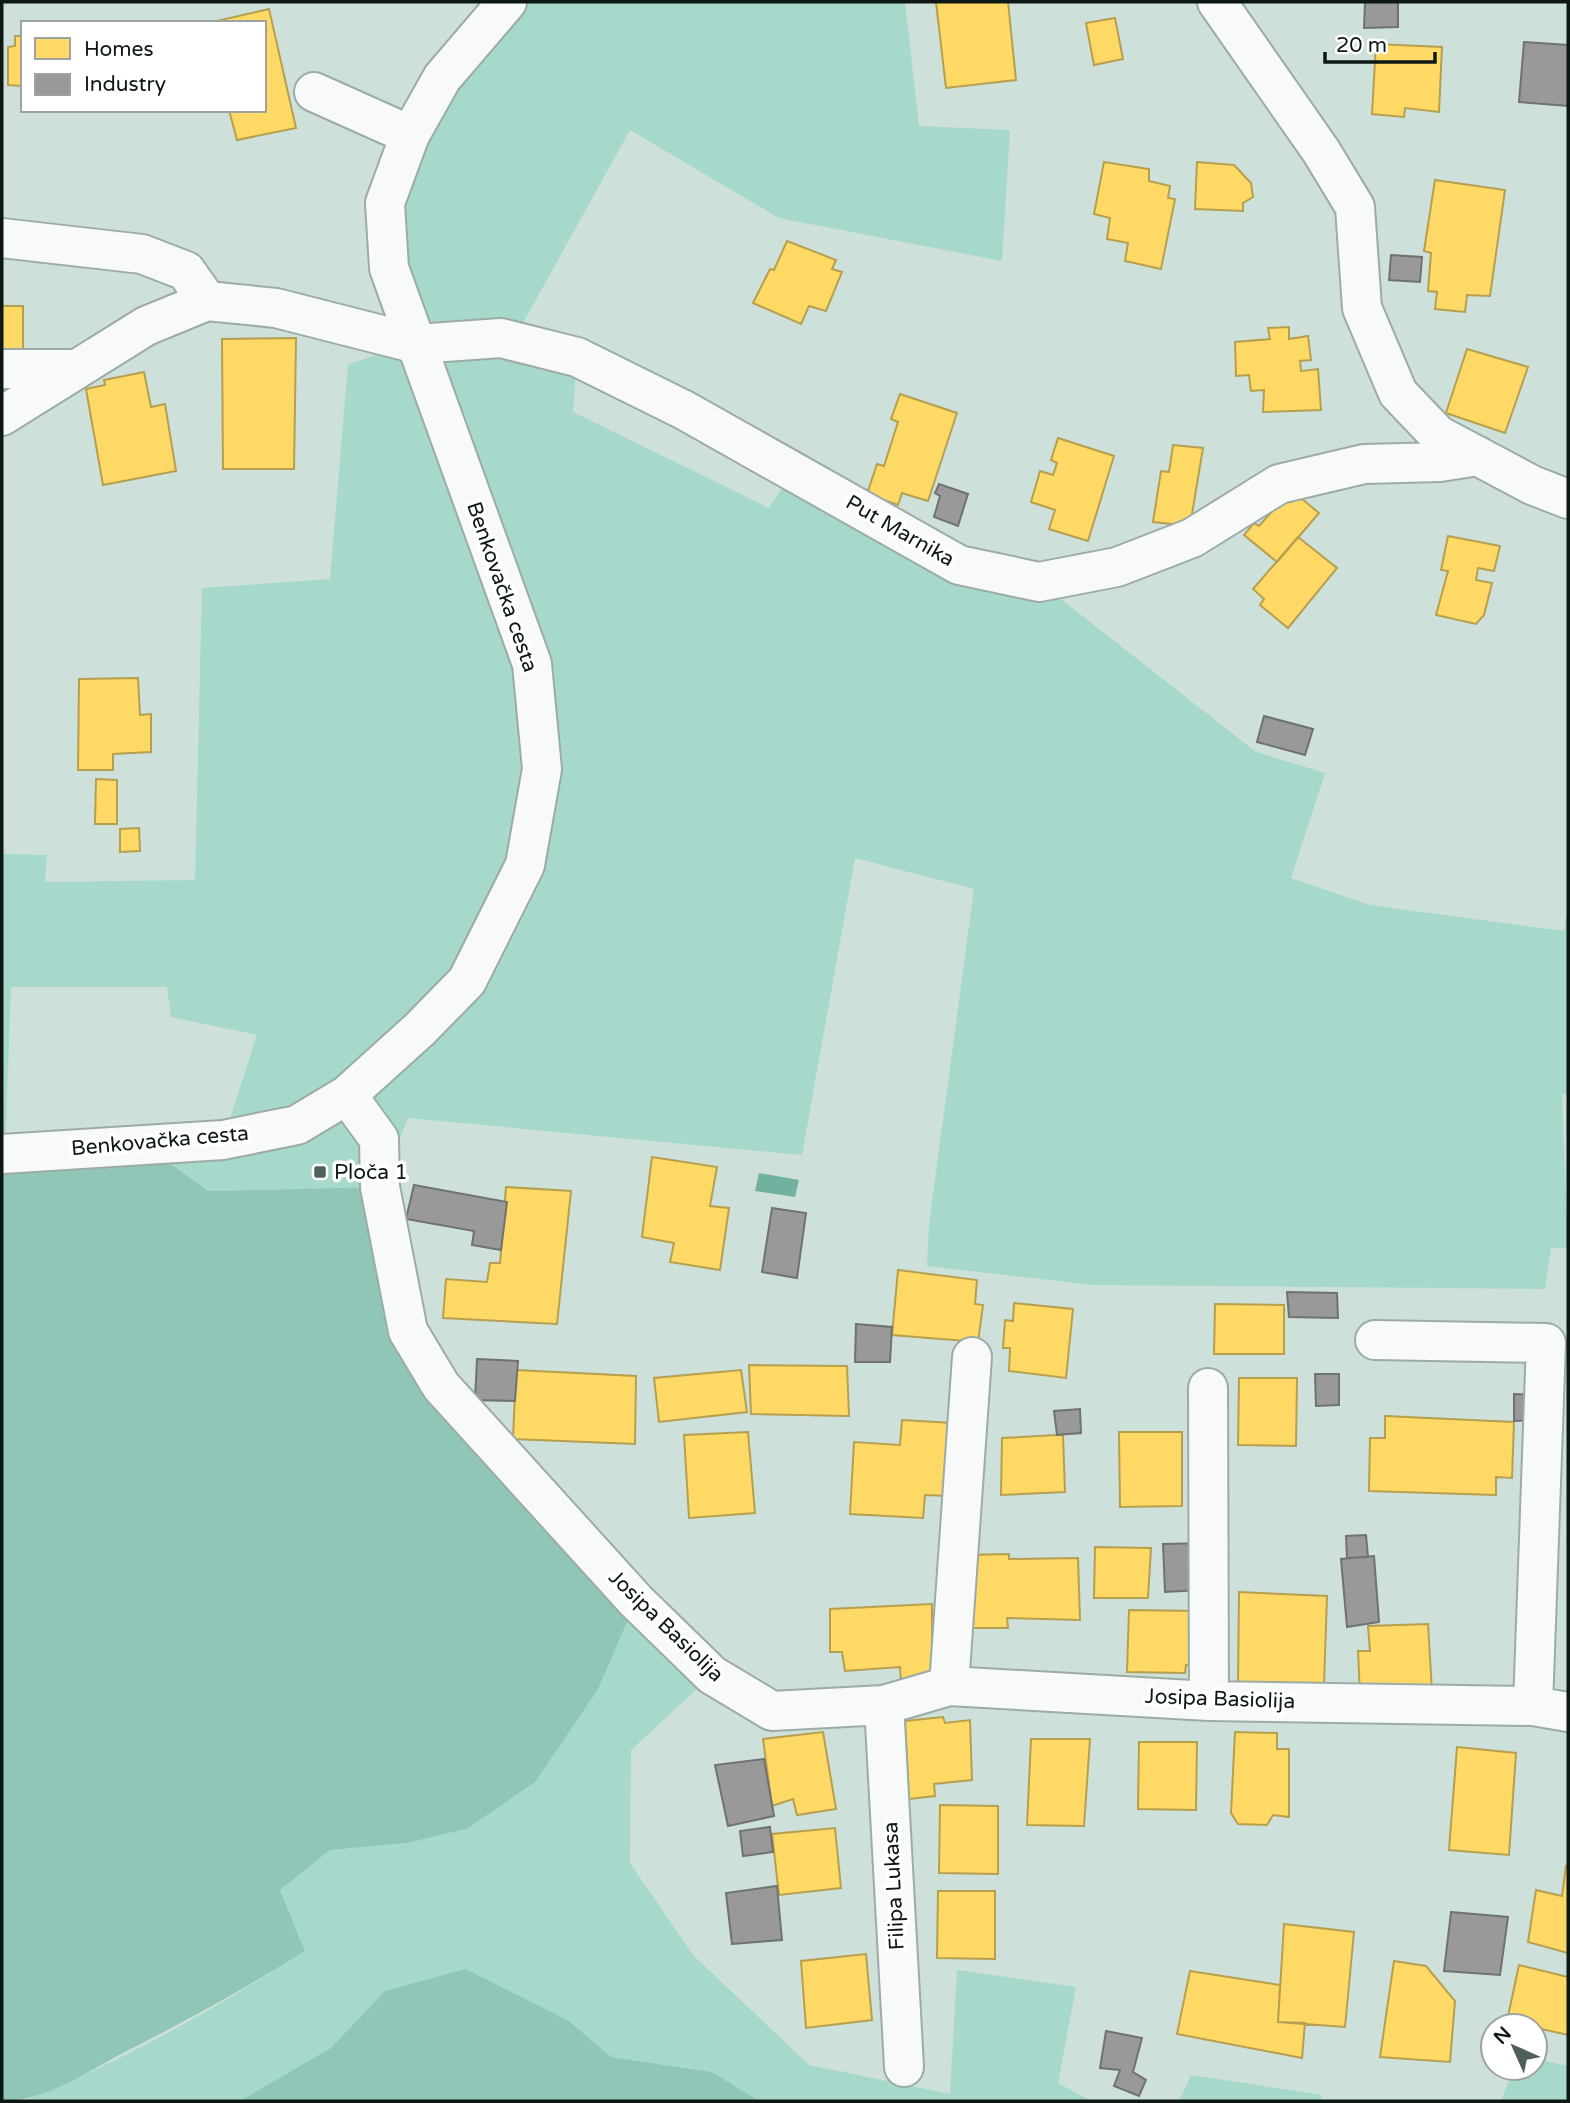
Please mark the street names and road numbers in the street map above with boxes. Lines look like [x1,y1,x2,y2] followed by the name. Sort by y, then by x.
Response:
[841,490,959,572] street label: Put Marnika
[461,499,543,675] street label: Benkovačka cesta
[70,1121,250,1161] street label: Benkovačka cesta
[603,1565,729,1687] street label: Josipa Basiolija
[1144,1684,1296,1714] street label: Josipa Basiolija
[878,1821,910,1951] street label: Filipa Lukasa

